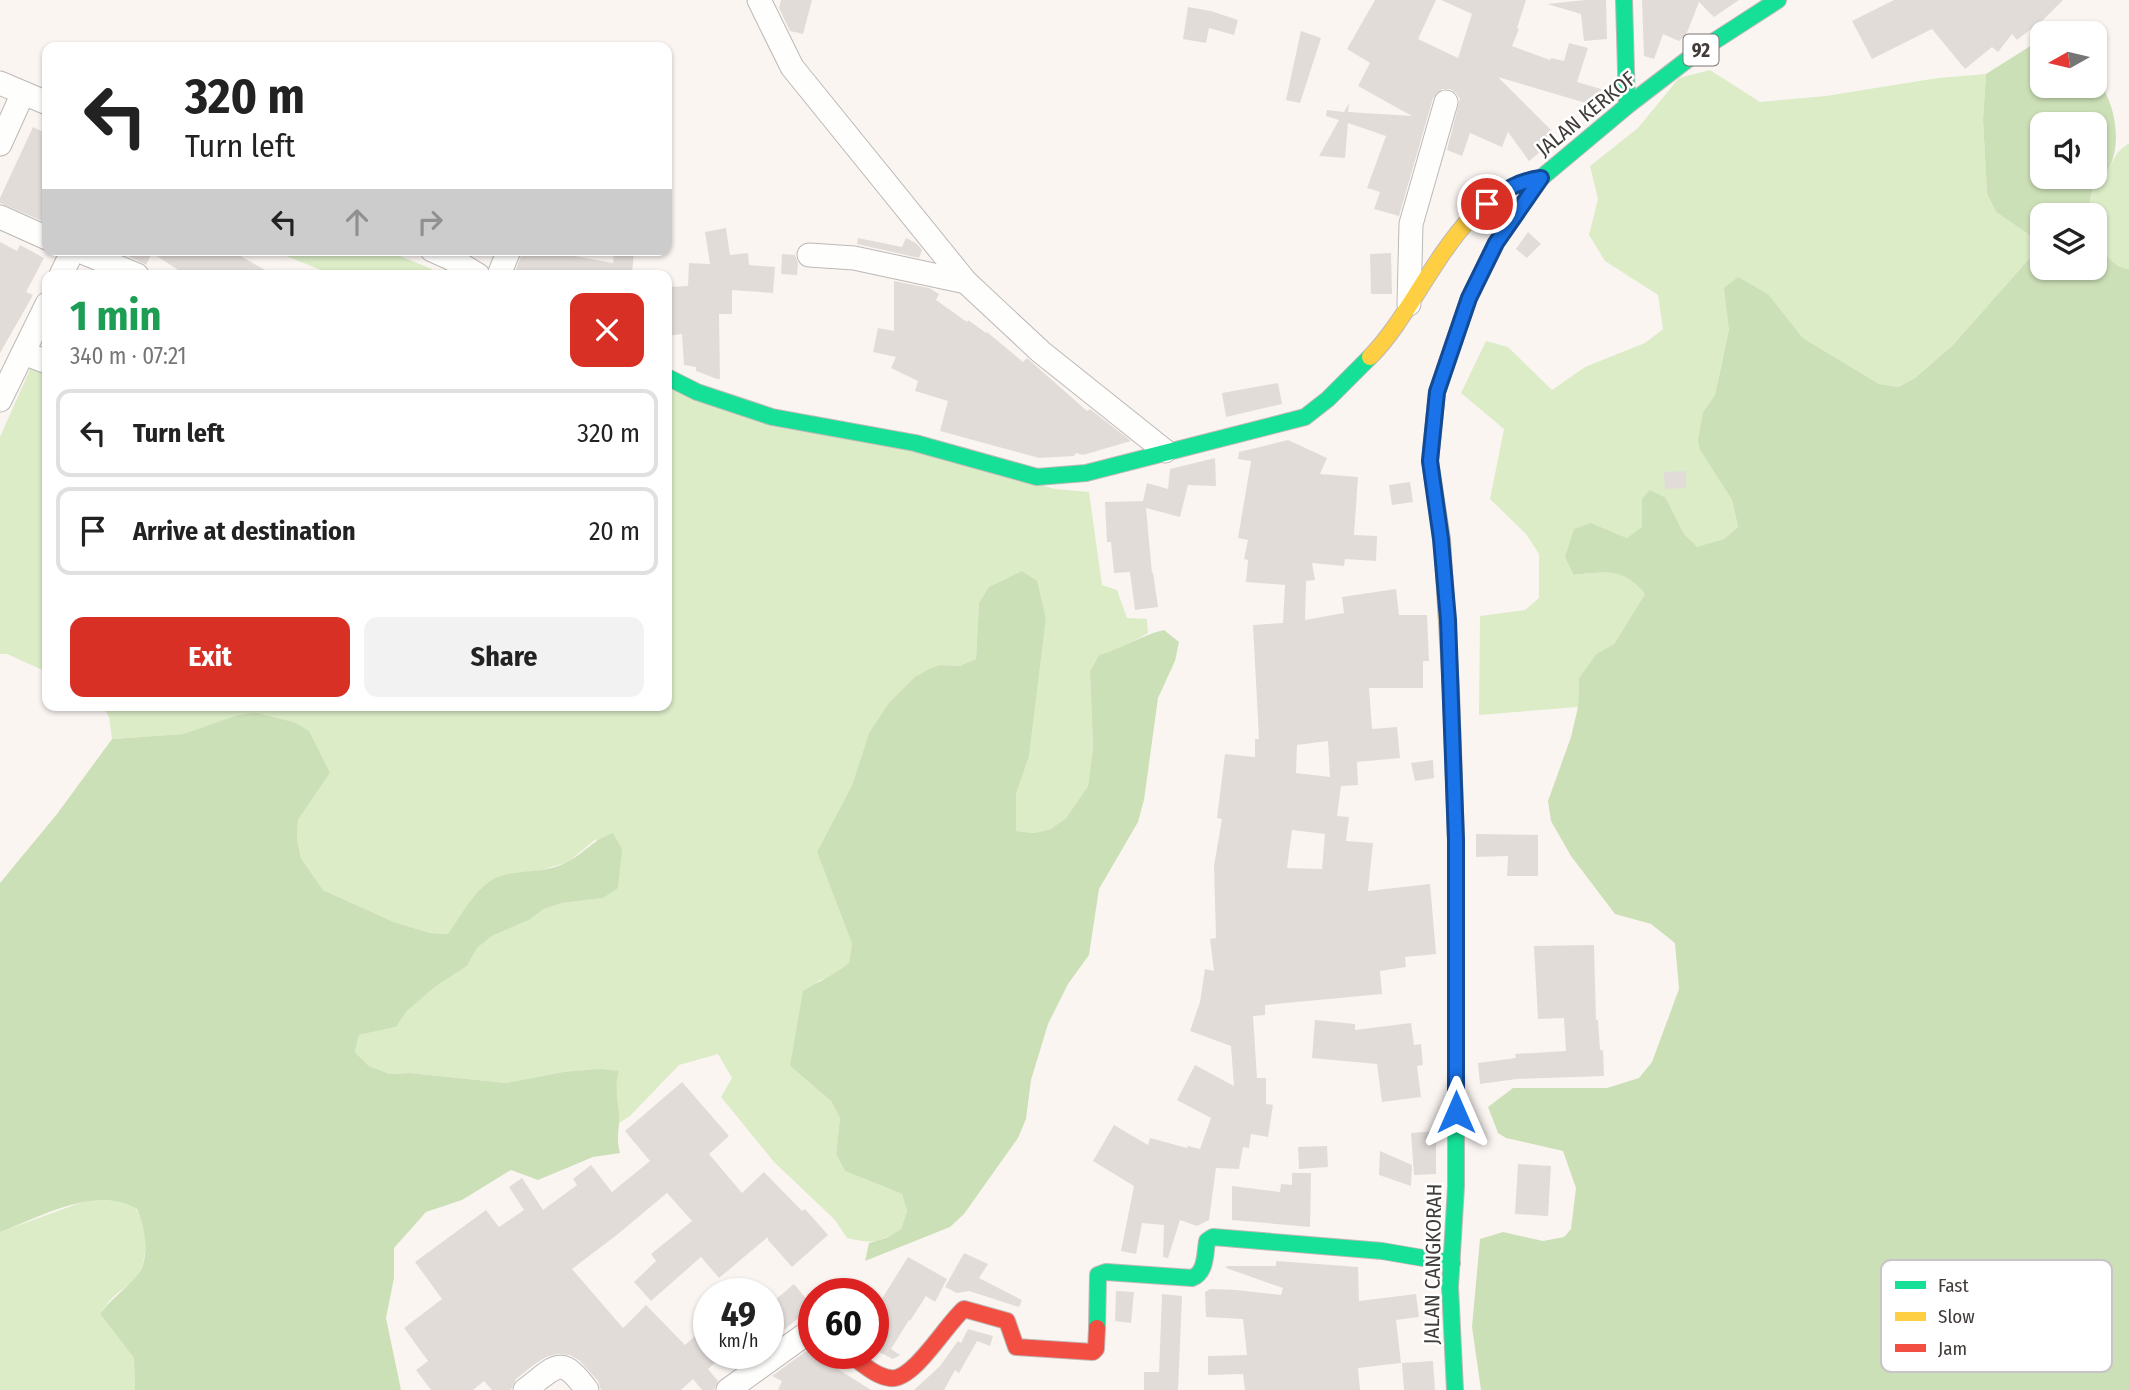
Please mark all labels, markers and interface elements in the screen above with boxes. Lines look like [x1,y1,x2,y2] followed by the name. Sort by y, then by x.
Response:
[2030,21,2107,98] north arrow
[2030,21,2107,280] map controls
[1684,34,1718,66] road number: 92
[1531,66,1641,162] street label: JALAN KERKOF
[185,67,305,126] text: 320 m
[70,70,161,161] icon: left
[2030,112,2107,189] button: sound
[185,127,295,165] text: Turn left
[1457,174,1517,234] pin
[1468,185,1506,223] icon: arrive
[265,203,303,241] icon: left
[338,203,376,241] icon: ahead
[411,203,449,241] icon: right
[2030,203,2107,280] button: layers
[70,291,161,341] text: 1 min
[570,293,644,367] button: close
[70,342,187,370] text: 340 m · 07:21
[74,414,112,452] icon: left
[133,418,225,449] text: Turn left
[577,418,640,449] text: 320 m
[74,512,112,550] icon: arrive
[133,516,356,547] text: Arrive at destination
[589,516,640,547] text: 20 m
[70,617,350,697] button: Exit
[364,617,644,697] button: Share
[1419,1075,1493,1149] position arrow
[1419,1184,1447,1344] street label: JALAN CANGKORAH
[1881,1260,2112,1372] legend
[1938,1274,1969,1297] text: Fast
[798,1278,889,1369] speed limit sign: 60
[721,1293,756,1335] text: 49
[1938,1305,1975,1328] text: Slow
[718,1330,759,1352] text: km/h
[1938,1337,1967,1360] text: Jam

